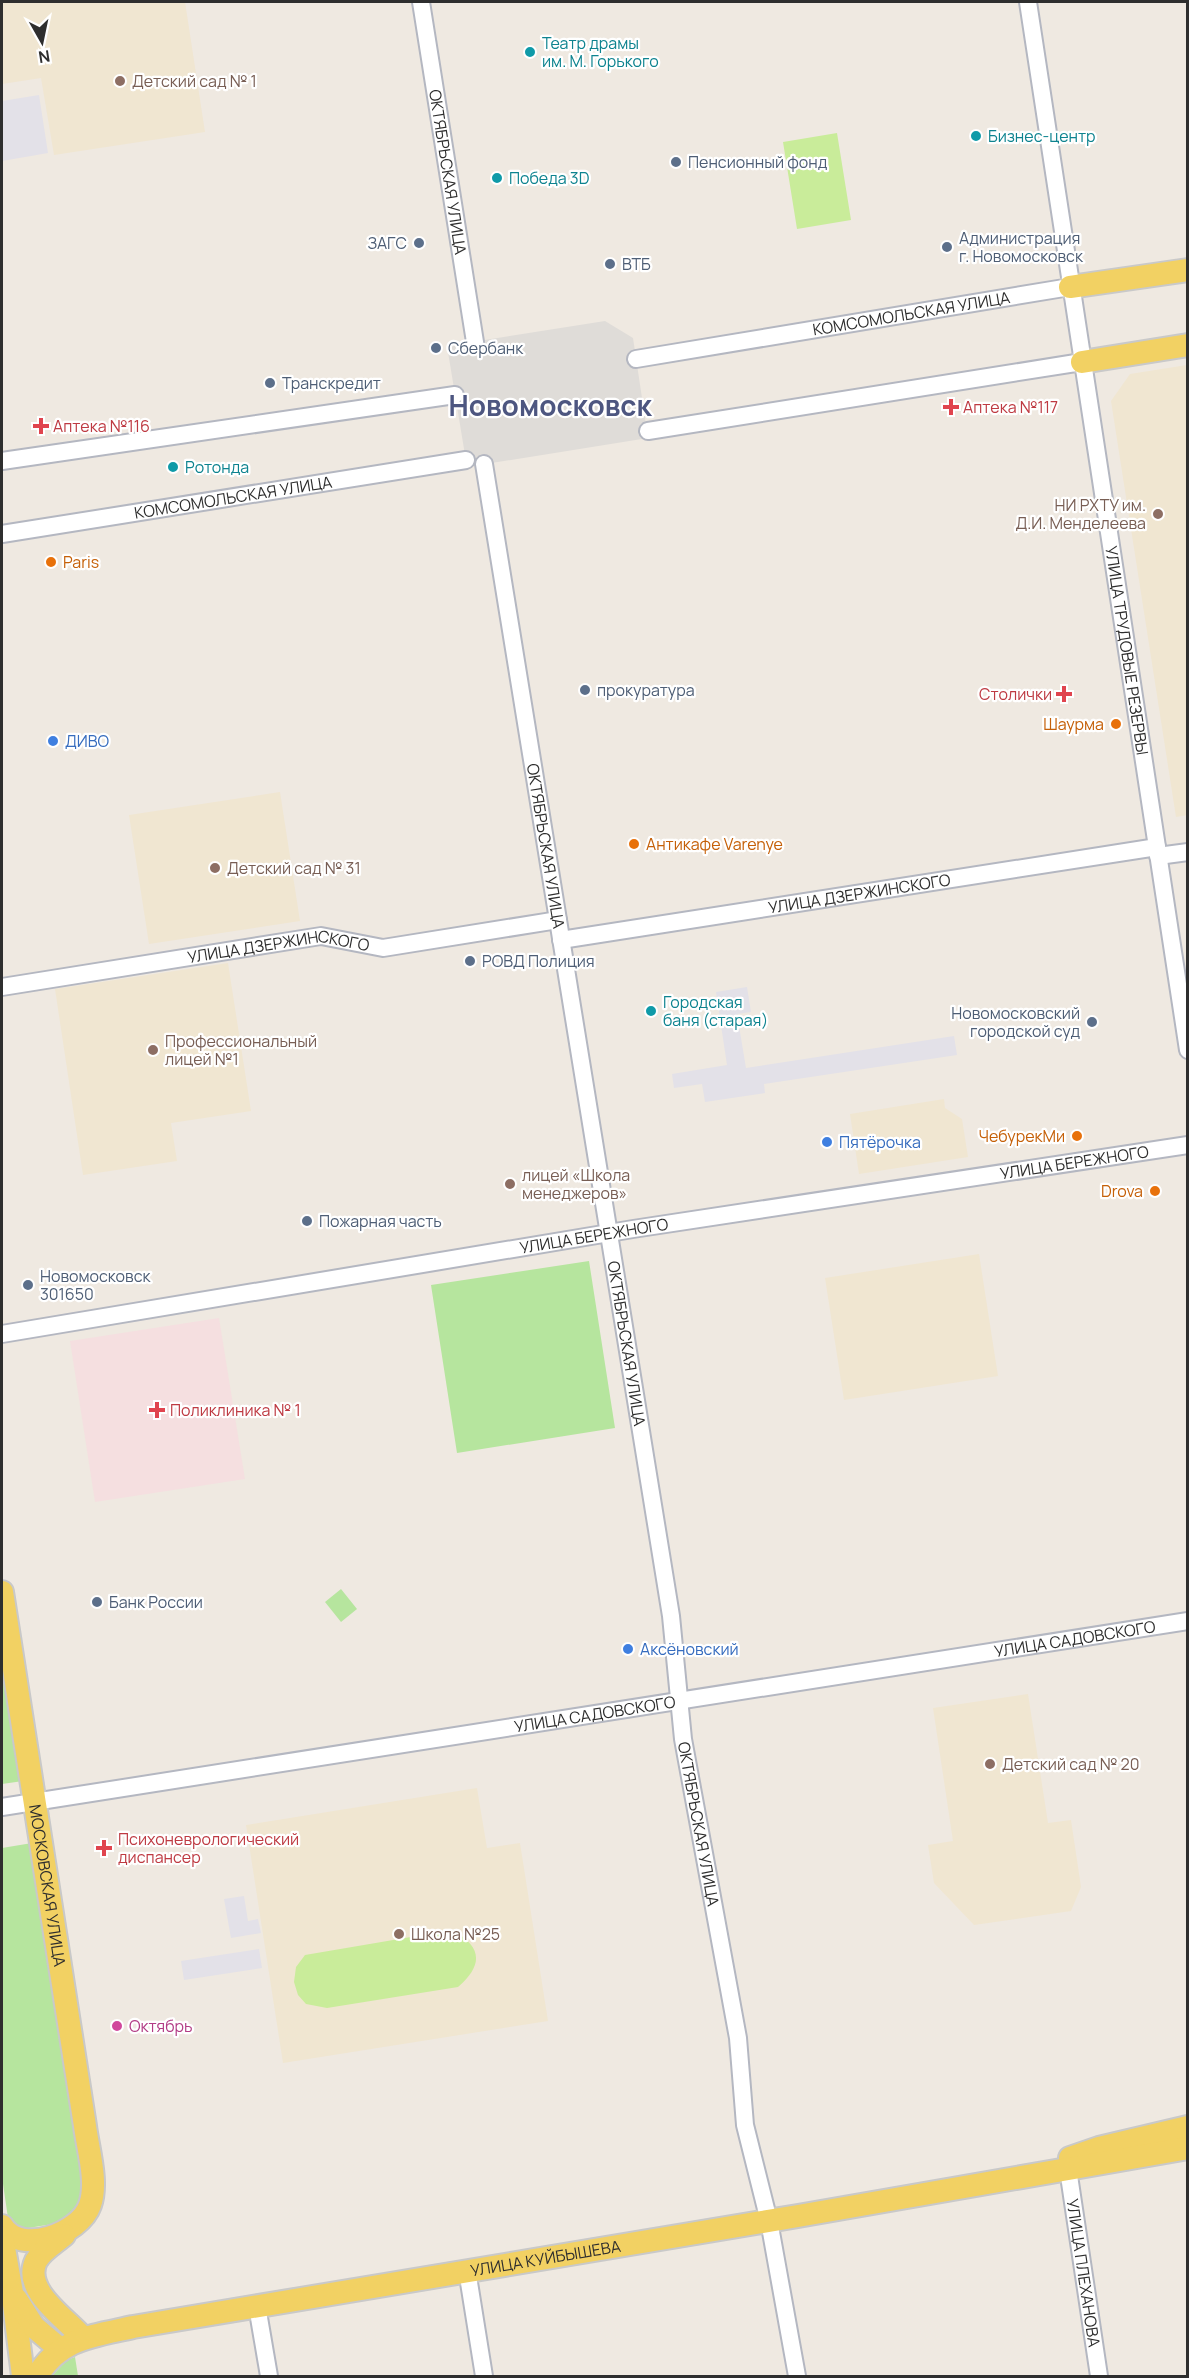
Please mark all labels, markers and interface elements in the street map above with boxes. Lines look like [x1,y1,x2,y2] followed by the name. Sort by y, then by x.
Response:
[12,12,72,72] north arrow
[542,32,659,72] place label: Театр драмы им. М. Горького
[37,45,52,69] text: N
[523,45,537,59] marker: Театр драмы им. М. Горького
[132,70,257,92] place label: Детский сад № 1
[113,74,127,88] marker: Детский сад № 1
[424,88,472,256] street label: ОКТЯБРЬСКАЯ УЛИЦА
[988,125,1096,147] place label: Бизнес-центр
[969,129,983,143] marker: Бизнес-центр
[688,151,828,173] place label: Пенсионный фонд
[669,155,683,169] marker: Пенсионный фонд
[509,167,590,189] place label: Победа 3D
[490,171,504,185] marker: Победа 3D
[959,227,1084,267] place label: Администрация г. Новомосковск
[367,232,407,254] place label: ЗАГС
[412,236,426,250] marker: ЗАГС
[940,240,954,254] marker: Администрация г. Новомосковск
[622,253,651,275] place label: ВТБ
[603,257,617,271] marker: ВТБ
[811,286,1012,341] street label: КОМСОМОЛЬСКАЯ УЛИЦА
[448,337,524,359] place label: Сбербанк
[429,341,443,355] marker: Сбербанк
[282,372,381,394] place label: Транскредит
[263,376,277,390] marker: Транскредит
[448,386,652,424] district label: Новомосковск
[963,396,1058,418] place label: Аптека №117
[944,400,958,414] marker: Аптека №117
[53,415,150,437] place label: Аптека №116
[34,419,48,433] marker: Аптека №116
[185,456,249,478] place label: Ротонда
[166,460,180,474] marker: Ротонда
[133,471,333,524] street label: КОМСОМОЛЬСКАЯ УЛИЦА
[1015,494,1146,534] place label: НИ РХТУ им. Д.И. Менделеева
[1151,507,1165,521] marker: НИ РХТУ им. Д.И. Менделеева
[1100,544,1154,756] street label: УЛИЦА ТРУДОВЫЕ РЕЗЕРВЫ
[63,551,99,573] place label: Paris
[44,555,58,569] marker: Paris
[597,679,695,701] place label: прокуратура
[578,683,592,697] marker: прокуратура
[979,683,1052,705] place label: Столички
[1057,687,1071,701] marker: Столички
[1043,713,1104,735] place label: Шаурма
[1109,717,1123,731] marker: Шаурма
[65,730,110,752] place label: ДИВО
[46,734,60,748] marker: ДИВО
[522,762,570,930] street label: ОКТЯБРЬСКАЯ УЛИЦА
[646,833,783,855] place label: Антикафе Varenye
[627,837,641,851] marker: Антикафе Varenye
[227,857,361,879] place label: Детский сад № 31
[208,861,222,875] marker: Детский сад № 31
[767,868,953,919] street label: УЛИЦА ДЗЕРЖИНСКОГО
[186,925,372,968] street label: УЛИЦА ДЗЕРЖИНСКОГО
[482,950,595,972] place label: РОВД Полиция
[463,954,477,968] marker: РОВД Полиция
[663,991,768,1031] place label: Городская баня (старая)
[951,1002,1080,1042] place label: Новомосковский городской суд
[644,1004,658,1018] marker: Городская баня (старая)
[1085,1015,1099,1029] marker: Новомосковский городской суд
[165,1030,317,1070] place label: Профессиональный лицей №1
[146,1043,160,1057] marker: Профессиональный лицей №1
[979,1125,1065,1147] place label: ЧебурекМи
[1070,1129,1084,1143] marker: ЧебурекМи
[839,1131,921,1153] place label: Пятёрочка
[820,1135,834,1149] marker: Пятёрочка
[998,1140,1151,1184] street label: УЛИЦА БЕРЕЖНОГО
[522,1164,630,1204] place label: лицей «Школа менеджеров»
[503,1177,517,1191] marker: лицей «Школа менеджеров»
[1101,1180,1143,1202] place label: Drova
[1148,1184,1162,1198] marker: Drova
[319,1210,442,1232] place label: Пожарная часть
[518,1213,670,1259] street label: УЛИЦА БЕРЕЖНОГО
[300,1214,314,1228] marker: Пожарная часть
[603,1259,651,1428] street label: ОКТЯБРЬСКАЯ УЛИЦА
[40,1265,151,1305] place label: Новомосковск 301650
[21,1278,35,1292] marker: Новомосковск 301650
[170,1399,301,1421] place label: Поликлиника № 1
[148,1401,166,1419] marker: Поликлиника № 1
[109,1591,203,1613] place label: Банк России
[90,1595,104,1609] marker: Банк России
[993,1615,1158,1662] street label: УЛИЦА САДОВСКОГО
[640,1638,739,1660] place label: Аксёновский
[621,1642,635,1656] marker: Аксёновский
[513,1690,677,1738] street label: УЛИЦА САДОВСКОГО
[673,1740,725,1908] street label: ОКТЯБРЬСКАЯ УЛИЦА
[1002,1753,1139,1775] place label: Детский сад № 20
[983,1757,997,1771] marker: Детский сад № 20
[24,1803,71,1968] street label: МОСКОВСКАЯ УЛИЦА
[118,1828,299,1868] place label: Психоневрологический диспансер
[95,1839,113,1857] marker: Психоневрологический диспансер
[411,1923,500,1945] place label: Школа №25
[392,1927,406,1941] marker: Школа №25
[129,2015,193,2037] place label: Октябрь
[110,2019,124,2033] marker: Октябрь
[1062,2197,1106,2348] street label: УЛИЦА ПЛЕХАНОВА
[469,2235,622,2282] street label: УЛИЦА КУЙБЫШЕВА

